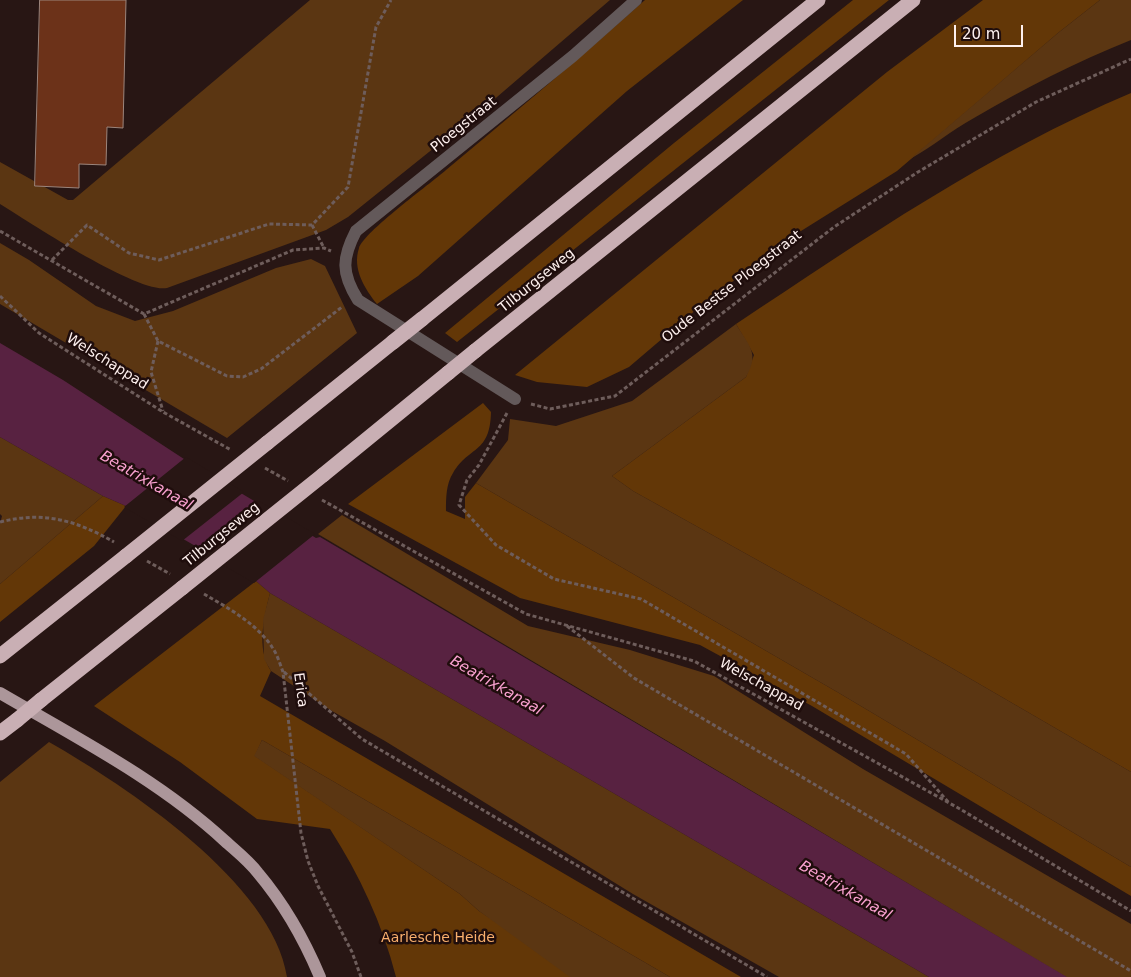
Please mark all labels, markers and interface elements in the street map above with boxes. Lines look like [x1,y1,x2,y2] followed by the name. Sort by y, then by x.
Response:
[956,15,1025,47] scale bar
[962,25,1000,43] text: 20 m
[428,93,500,157] street label: Ploegstraat
[659,227,805,347] street label: Oude Bestse Ploegstraat
[496,245,578,317] street label: Tilburgseweg
[63,330,151,394] street label: Welschappad
[97,447,195,515] water label: Beatrixkanaal
[181,499,263,571] street label: Tilburgseweg
[447,652,545,720] water label: Beatrixkanaal
[716,655,806,715] street label: Welschappad
[289,672,311,708] street label: Erica
[796,857,894,925] water label: Beatrixkanaal
[381,930,495,946] park label: Aarlesche Heide

